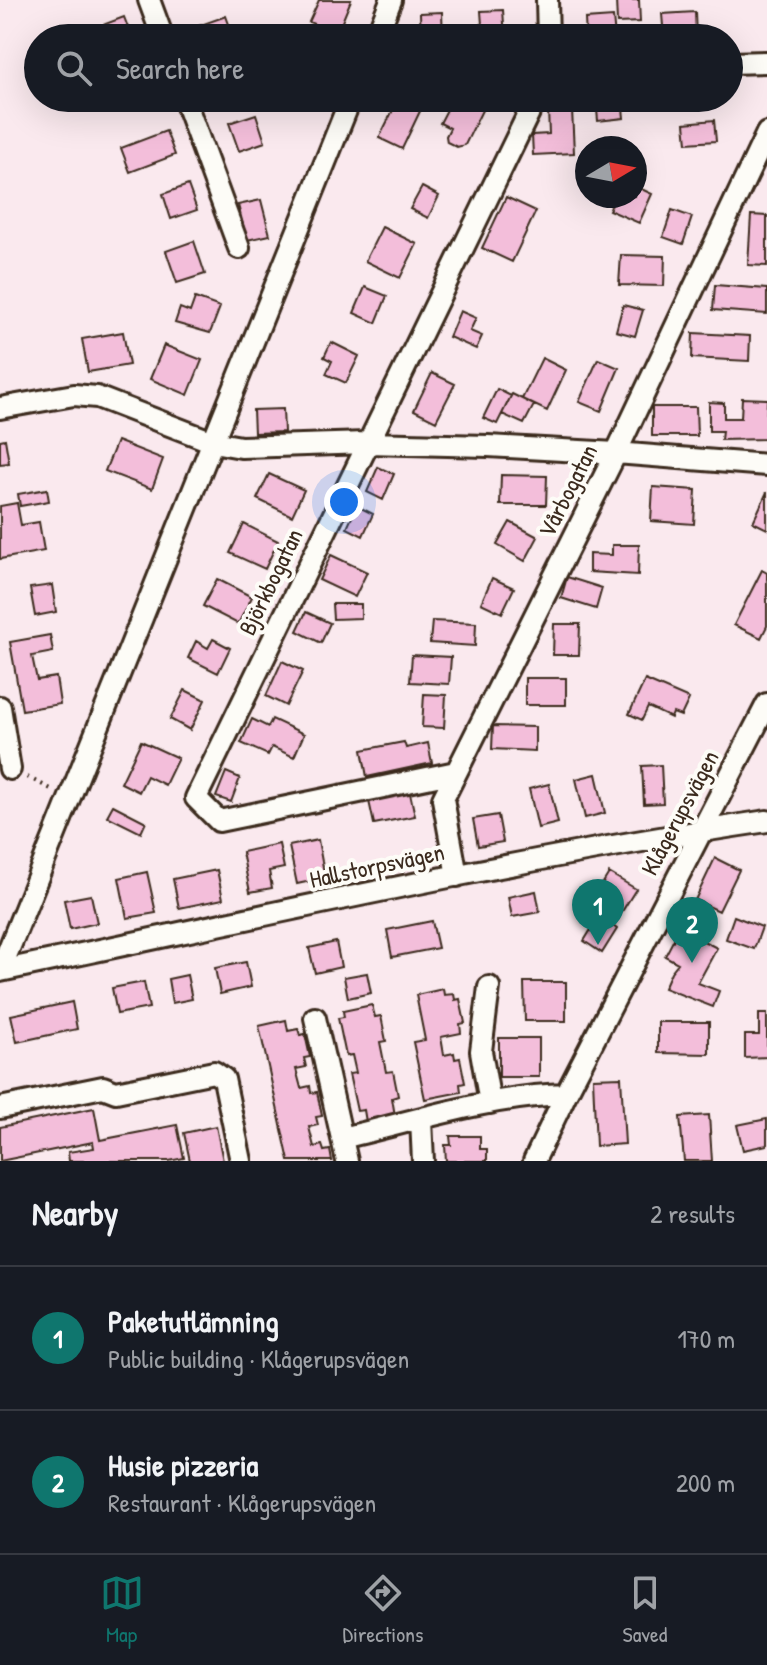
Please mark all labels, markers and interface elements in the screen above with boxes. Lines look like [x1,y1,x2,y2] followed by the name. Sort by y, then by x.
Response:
[24,24,743,112] search box
[52,46,96,90] icon: search
[116,48,244,88] text: Search here
[575,136,647,208] north arrow
[530,439,604,542] street label: Vårbogatan
[324,482,364,522] your location
[231,523,310,640] street label: Björkbogatan
[633,745,725,881] street label: Klågerupsvägen
[306,835,447,895] street label: Hallstorpsvägen
[572,879,624,945] pin: 1
[666,897,718,963] pin: 2
[32,1190,118,1236] text: Nearby
[650,1196,735,1231] text: 2 results
[108,1301,279,1341] text: Paketutlämning
[53,1321,63,1356] text: 1
[677,1321,735,1356] text: 170 m
[108,1341,409,1376] text: Public building · Klågerupsvägen
[108,1445,258,1485] text: Husie pizzeria
[52,1465,64,1500] text: 2
[676,1465,735,1500] text: 200 m
[108,1485,376,1520] text: Restaurant · Klågerupsvägen
[100,1571,144,1649] tab: Map
[343,1571,424,1649] tab: Directions
[623,1571,667,1649] tab: Saved

